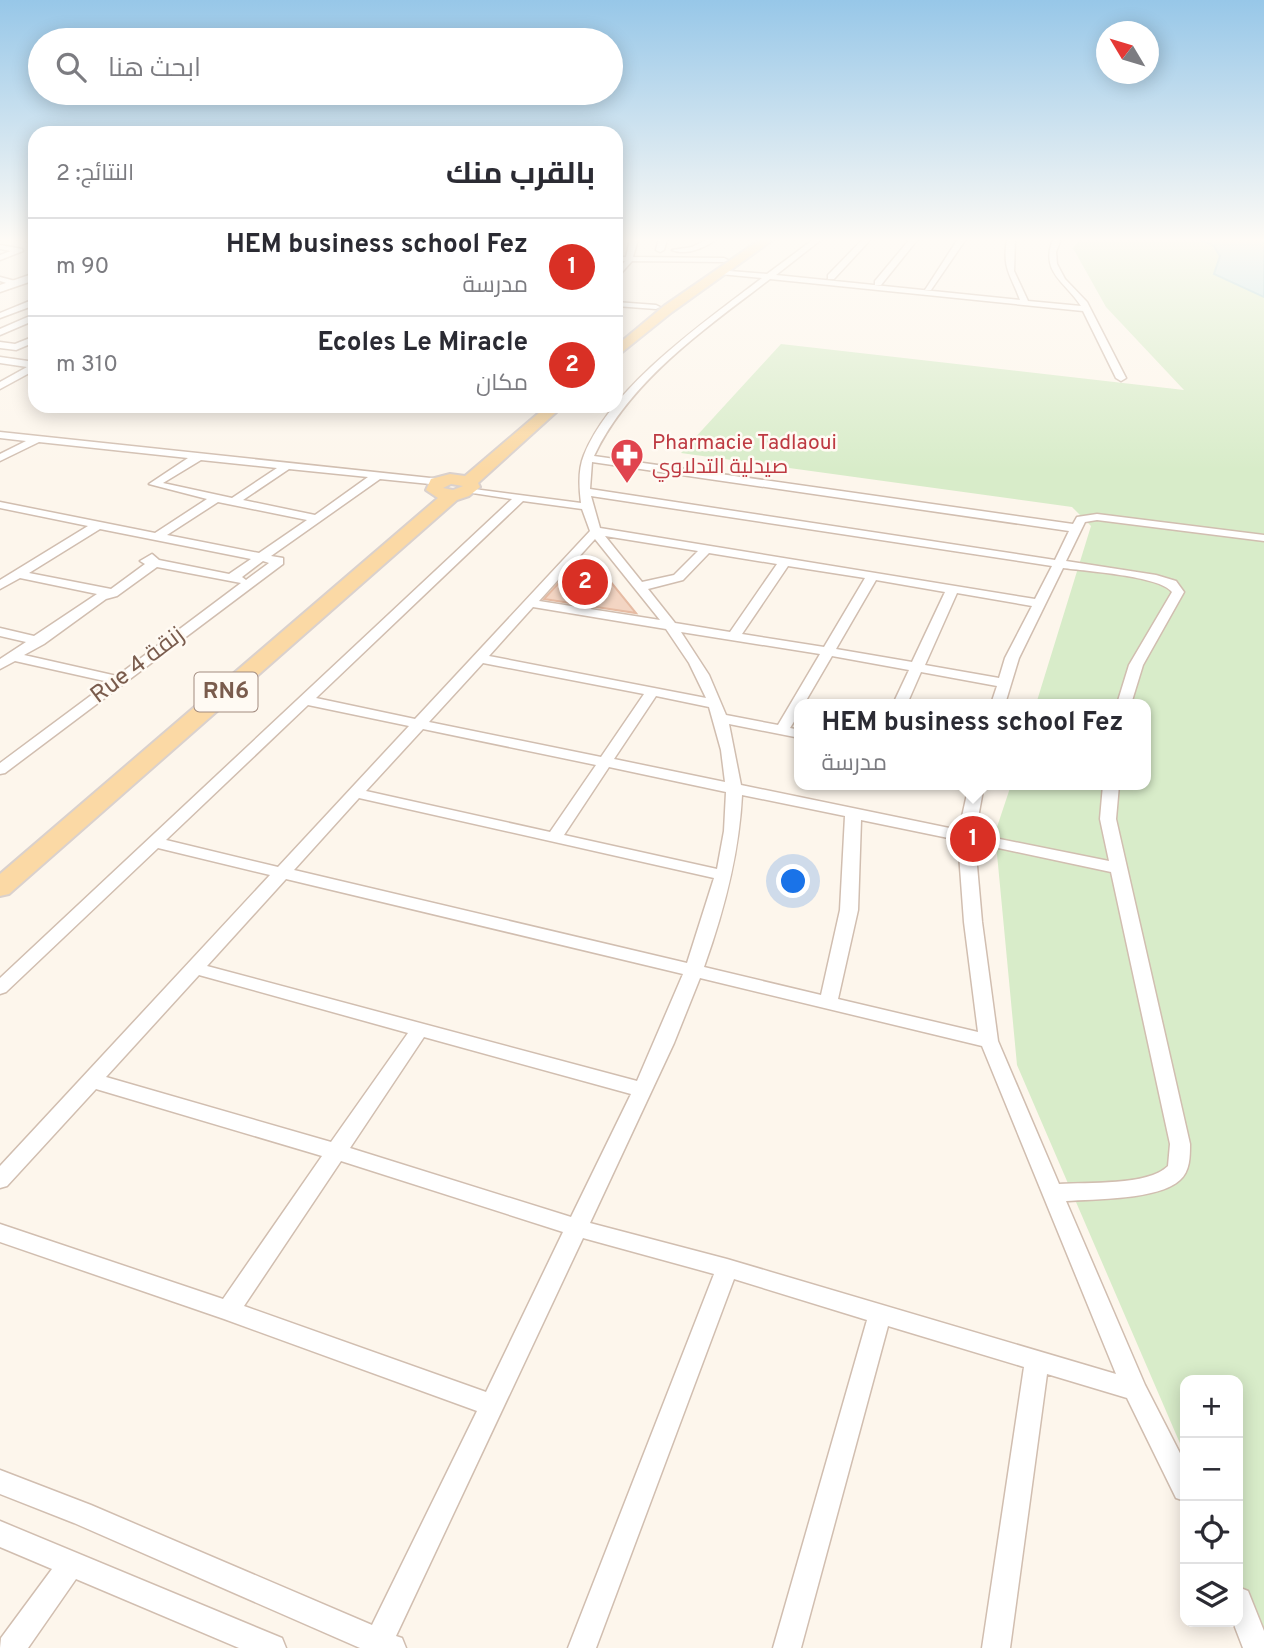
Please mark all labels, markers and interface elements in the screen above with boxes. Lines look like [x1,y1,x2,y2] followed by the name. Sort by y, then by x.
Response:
[1096,21,1159,84] north arrow
[28,28,623,105] search box
[52,48,90,86] icon: search
[108,53,201,86] text: ابحث هنا
[446,157,595,194] text: بالقرب منك
[56,160,134,189] text: النتائج: 2
[226,229,528,262] text: HEM business school Fez
[56,253,109,282] text: 90 m
[567,253,577,282] text: 1
[463,272,528,301] text: مدرسة
[317,327,528,360] text: Ecoles Le Miracle
[56,351,118,380] text: 310 m
[565,351,579,380] text: 2
[476,370,528,399] text: مكان
[652,430,837,482] place label: Pharmacie Tadlaoui صيدلية التدلاوي
[608,436,646,485] pharmacy icon: Pharmacie Tadlaoui صيدلية التدلاوي
[562,556,608,608] pin: 2
[85,621,191,711] street label: Rue 4 زنقة
[194,672,258,712] road number: RN6
[794,699,1151,790] popup
[821,707,1124,740] text: HEM business school Fez
[821,750,887,779] text: مدرسة
[950,813,996,865] pin: 1
[776,864,810,898] your location
[1180,1375,1243,1627] map controls
[1180,1375,1243,1438] button: +
[1180,1438,1243,1501] button: −
[1180,1501,1243,1564] button: locate
[1180,1564,1243,1627] button: layers

